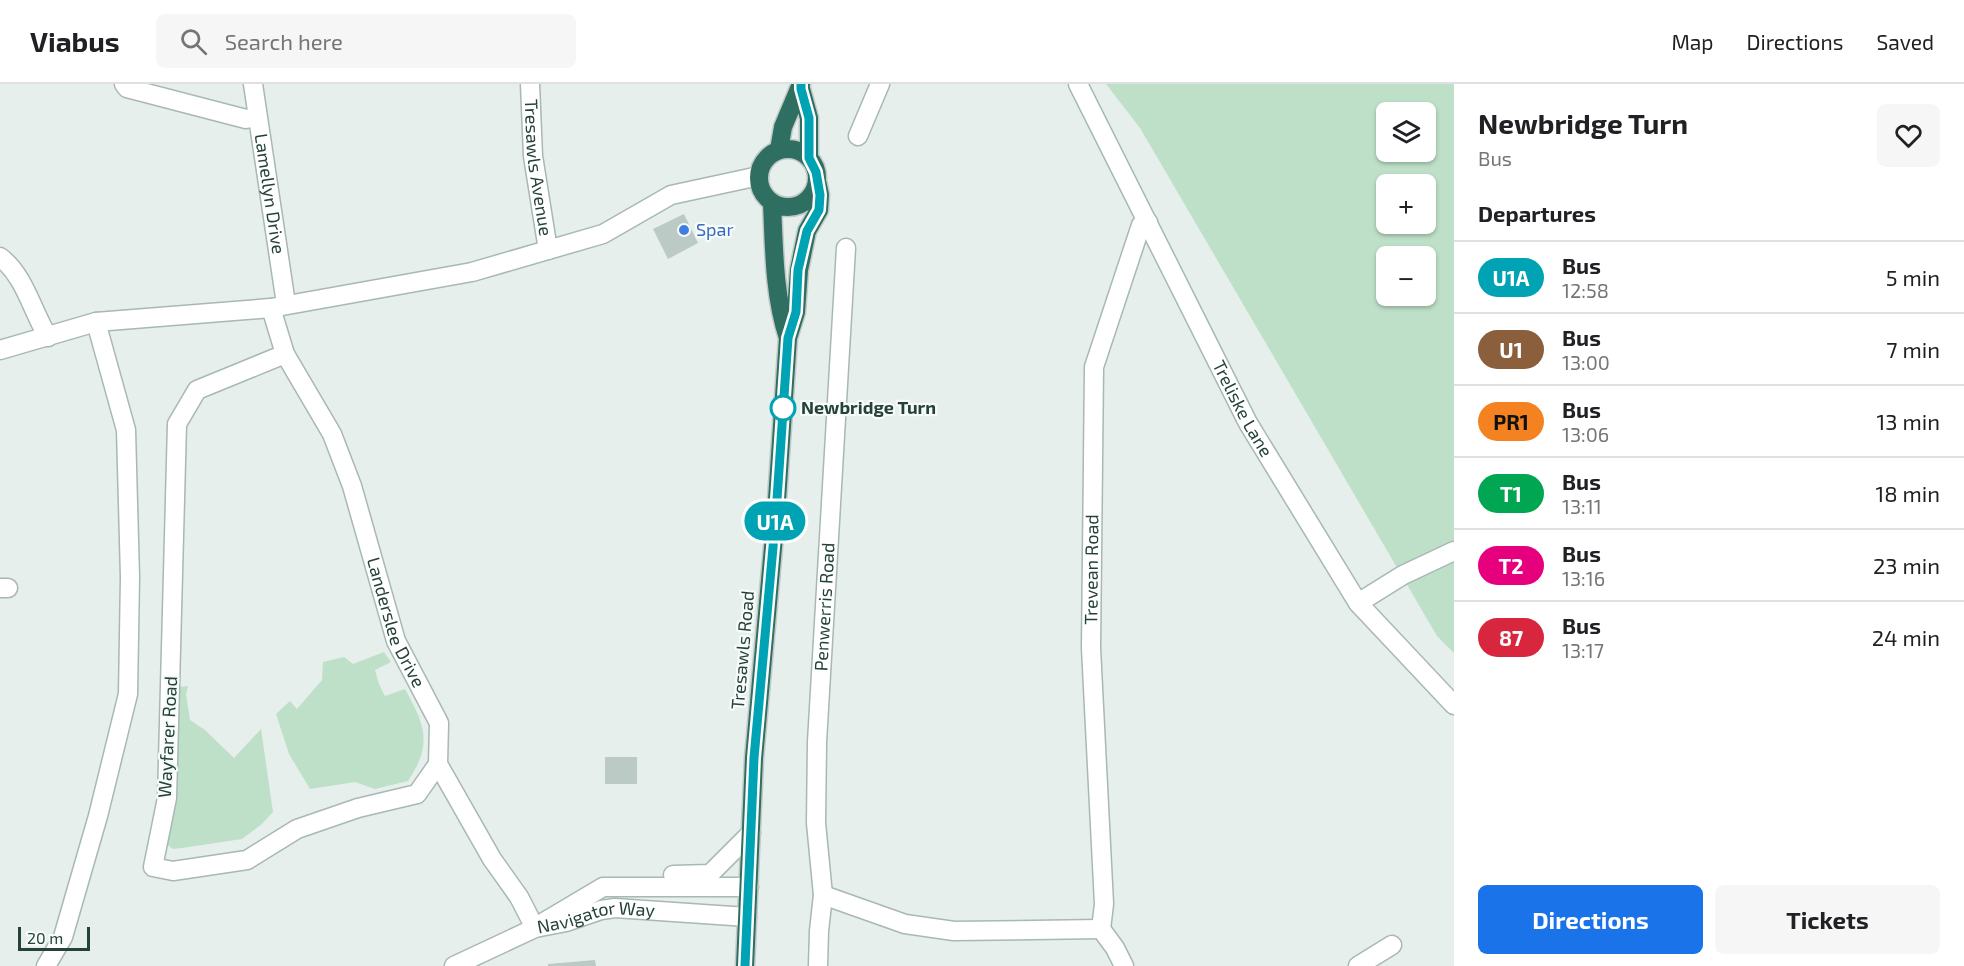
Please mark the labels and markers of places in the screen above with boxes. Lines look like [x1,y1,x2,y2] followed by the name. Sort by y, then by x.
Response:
[696,218,734,240] place label: Spar
[677,223,691,237] marker: Spar
[770,395,796,421] marker: Newbridge Turn
[801,396,936,418] place label: Newbridge Turn

